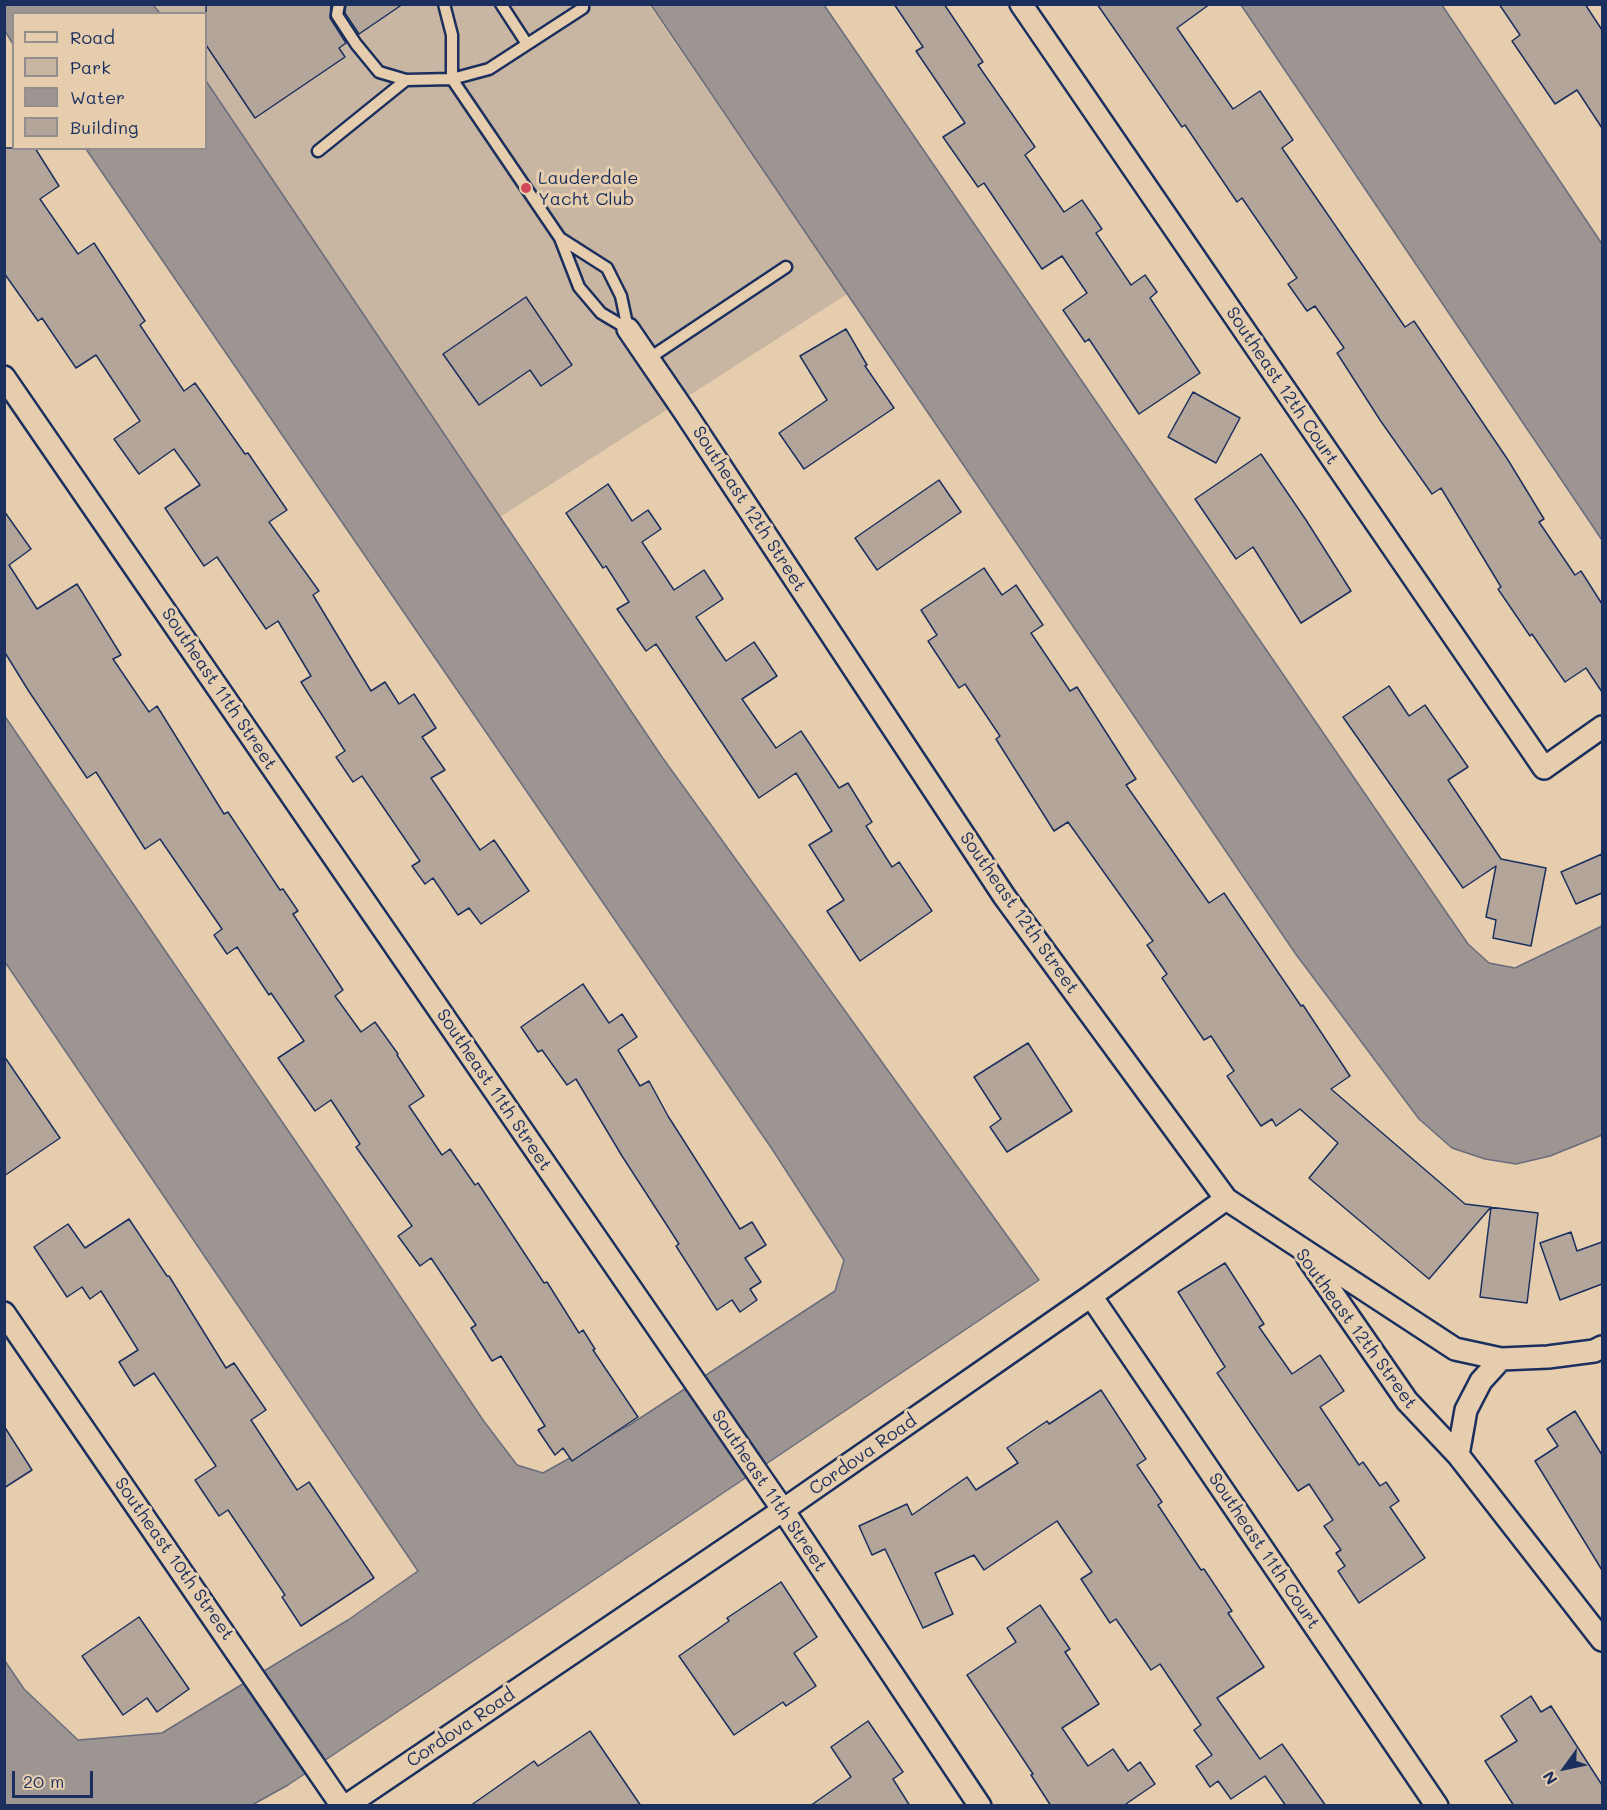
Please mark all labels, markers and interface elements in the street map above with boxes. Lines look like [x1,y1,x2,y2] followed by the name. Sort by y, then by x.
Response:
[12,12,207,150] legend
[70,25,115,49] text: Road
[70,55,111,79] text: Park
[70,85,125,109] text: Water
[70,115,138,139] text: Building
[538,167,638,210] place label: Lauderdale Yacht Club
[519,181,533,195] marker: Lauderdale Yacht Club
[1221,303,1343,469] street label: Southeast 12th Court
[687,422,811,596] street label: Southeast 12th Street
[157,604,281,774] street label: Southeast 11th Street
[955,828,1083,998] street label: Southeast 12th Street
[432,1005,556,1175] street label: Southeast 11th Street
[1291,1245,1421,1413] street label: Southeast 12th Street
[707,1406,831,1576] street label: Southeast 11th Street
[805,1410,921,1500] street label: Cordova Road
[1204,1469,1324,1633] street label: Southeast 11th Court
[110,1473,238,1645] street label: Southeast 10th Street
[403,1684,519,1772] street label: Cordova Road
[1535,1738,1595,1798] north arrow
[15,1759,96,1797] scale bar
[1537,1767,1562,1789] text: N
[23,1769,64,1793] text: 20 m

